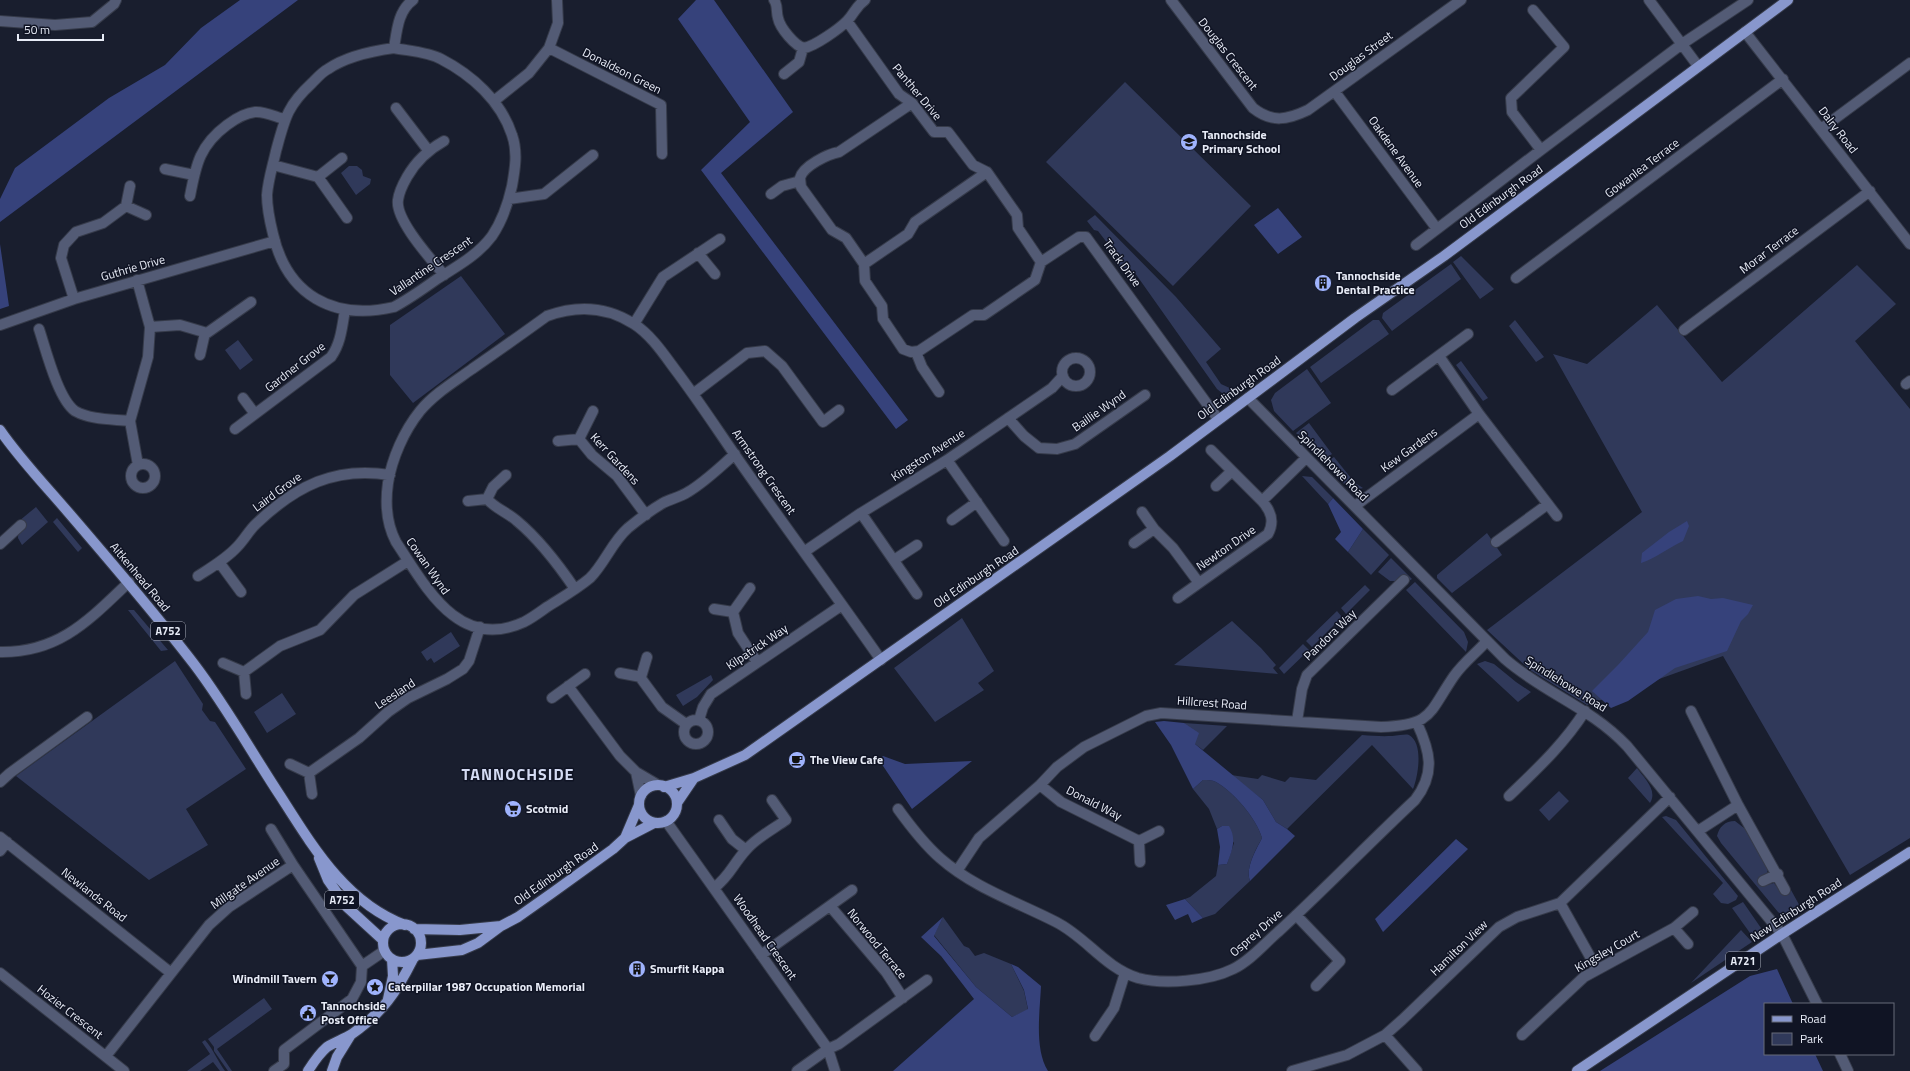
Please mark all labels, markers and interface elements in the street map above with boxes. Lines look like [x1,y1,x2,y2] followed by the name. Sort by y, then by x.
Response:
[1194,13,1263,95] street label: Douglas Crescent
[18,16,103,42] scale bar
[24,20,50,39] text: 50 m
[1325,26,1397,85] street label: Douglas Street
[579,42,665,99] street label: Donaldson Green
[888,59,947,124] street label: Panther Drive
[1814,102,1863,157] street label: Dalry Road
[1364,112,1429,192] street label: Oakdene Avenue
[1202,125,1280,158] place label: Tannochside Primary School
[1179,132,1199,152] school or university icon: Tannochside Primary School
[1600,133,1683,202] street label: Gowanlea Terrace
[1455,160,1547,234] street label: Old Edinburgh Road
[1735,221,1802,278] street label: Morar Terrace
[385,230,477,300] street label: Vallantine Crescent
[1098,235,1146,291] street label: Track Drive
[98,249,167,286] street label: Guthrie Drive
[1336,266,1415,299] place label: Tannochside Dental Practice
[1313,273,1333,293] building icon: Tannochside Dental Practice
[260,337,329,396] street label: Gardner Grove
[1193,351,1285,425] street label: Old Edinburgh Road
[1068,385,1130,436] street label: Baillie Wynd
[1376,422,1441,477] street label: Kew Gardens
[887,424,968,486] street label: Kingston Avenue
[728,425,802,519] street label: Armstrong Crescent
[1294,426,1373,505] street label: Spindlehowe Road
[586,428,645,489] street label: Kerr Gardens
[248,467,305,516] street label: Laird Grove
[1192,520,1259,575] street label: Newton Drive
[402,533,455,598] street label: Cowan Wynd
[106,538,175,616] street label: Aitkenhead Road
[929,541,1022,612] street label: Old Edinburgh Road
[1299,604,1361,665] street label: Pandora Way
[722,619,792,674] street label: Kilpatrick Way
[151,622,185,640] road number: A752
[1522,651,1611,716] street label: Spindlehowe Road
[371,673,419,714] street label: Leesland
[1176,691,1248,714] street label: Hillcrest Road
[787,750,807,770] cafe icon: The View Cafe
[810,750,883,769] place label: The View Cafe
[462,762,574,786] district label: TANNOCHSIDE
[1063,780,1126,825] street label: Donald Way
[503,799,523,819] supermarket icon: Scotmid
[526,799,568,818] place label: Scotmid
[509,837,602,910] street label: Old Edinburgh Road
[206,852,283,914] street label: Millgate Avenue
[57,863,131,926] street label: Newlands Road
[1746,873,1845,946] street label: New Edinburgh Road
[729,890,803,984] street label: Woodhead Crescent
[325,891,359,909] road number: A752
[843,904,912,983] street label: Norwood Terrace
[1225,904,1286,961] street label: Osprey Drive
[1425,915,1492,980] street label: Hamilton View
[1571,924,1643,977] street label: Kingsley Court
[1726,952,1760,970] road number: A721
[627,959,647,979] building icon: Smurfit Kappa
[650,959,724,978] place label: Smurfit Kappa
[233,969,317,988] place label: Windmill Tavern
[320,969,340,989] bar icon: Windmill Tavern
[365,977,385,997] place icon: Caterpillar 1987 Occupation Memorial
[388,977,585,996] place label: Caterpillar 1987 Occupation Memorial
[33,980,108,1044] street label: Hozier Crescent
[321,996,386,1029] place label: Tannochside Post Office
[298,1003,318,1023] public building icon: Tannochside Post Office
[1764,1003,1894,1055] legend
[1800,1009,1826,1028] text: Road
[1800,1029,1823,1048] text: Park

